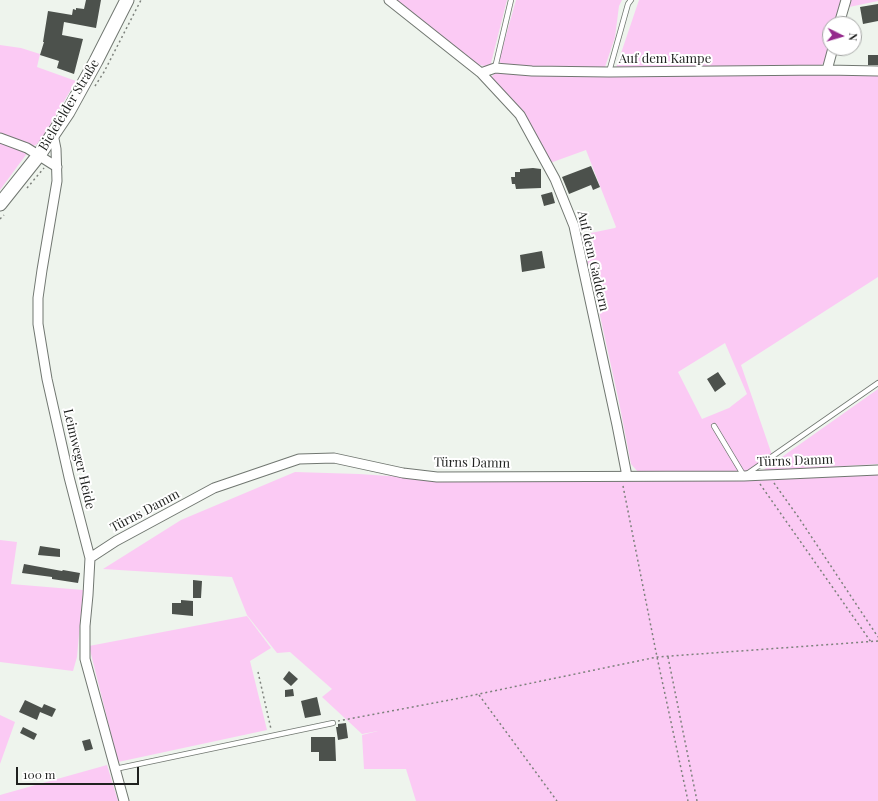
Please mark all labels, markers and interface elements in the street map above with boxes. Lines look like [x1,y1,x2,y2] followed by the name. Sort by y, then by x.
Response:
[822,16,862,56] north arrow
[846,32,861,42] text: N
[619,51,711,67] street label: Auf dem Kampe
[36,56,102,154] street label: Bielefelder Straße
[574,209,612,313] street label: Auf dem Gaddern
[60,407,98,511] street label: Leimweger Heide
[757,452,833,470] street label: Türns Damm
[434,455,510,471] street label: Türns Damm
[108,486,182,536] street label: Türns Damm
[18,759,141,785] scale bar
[23,766,55,782] text: 100 m

